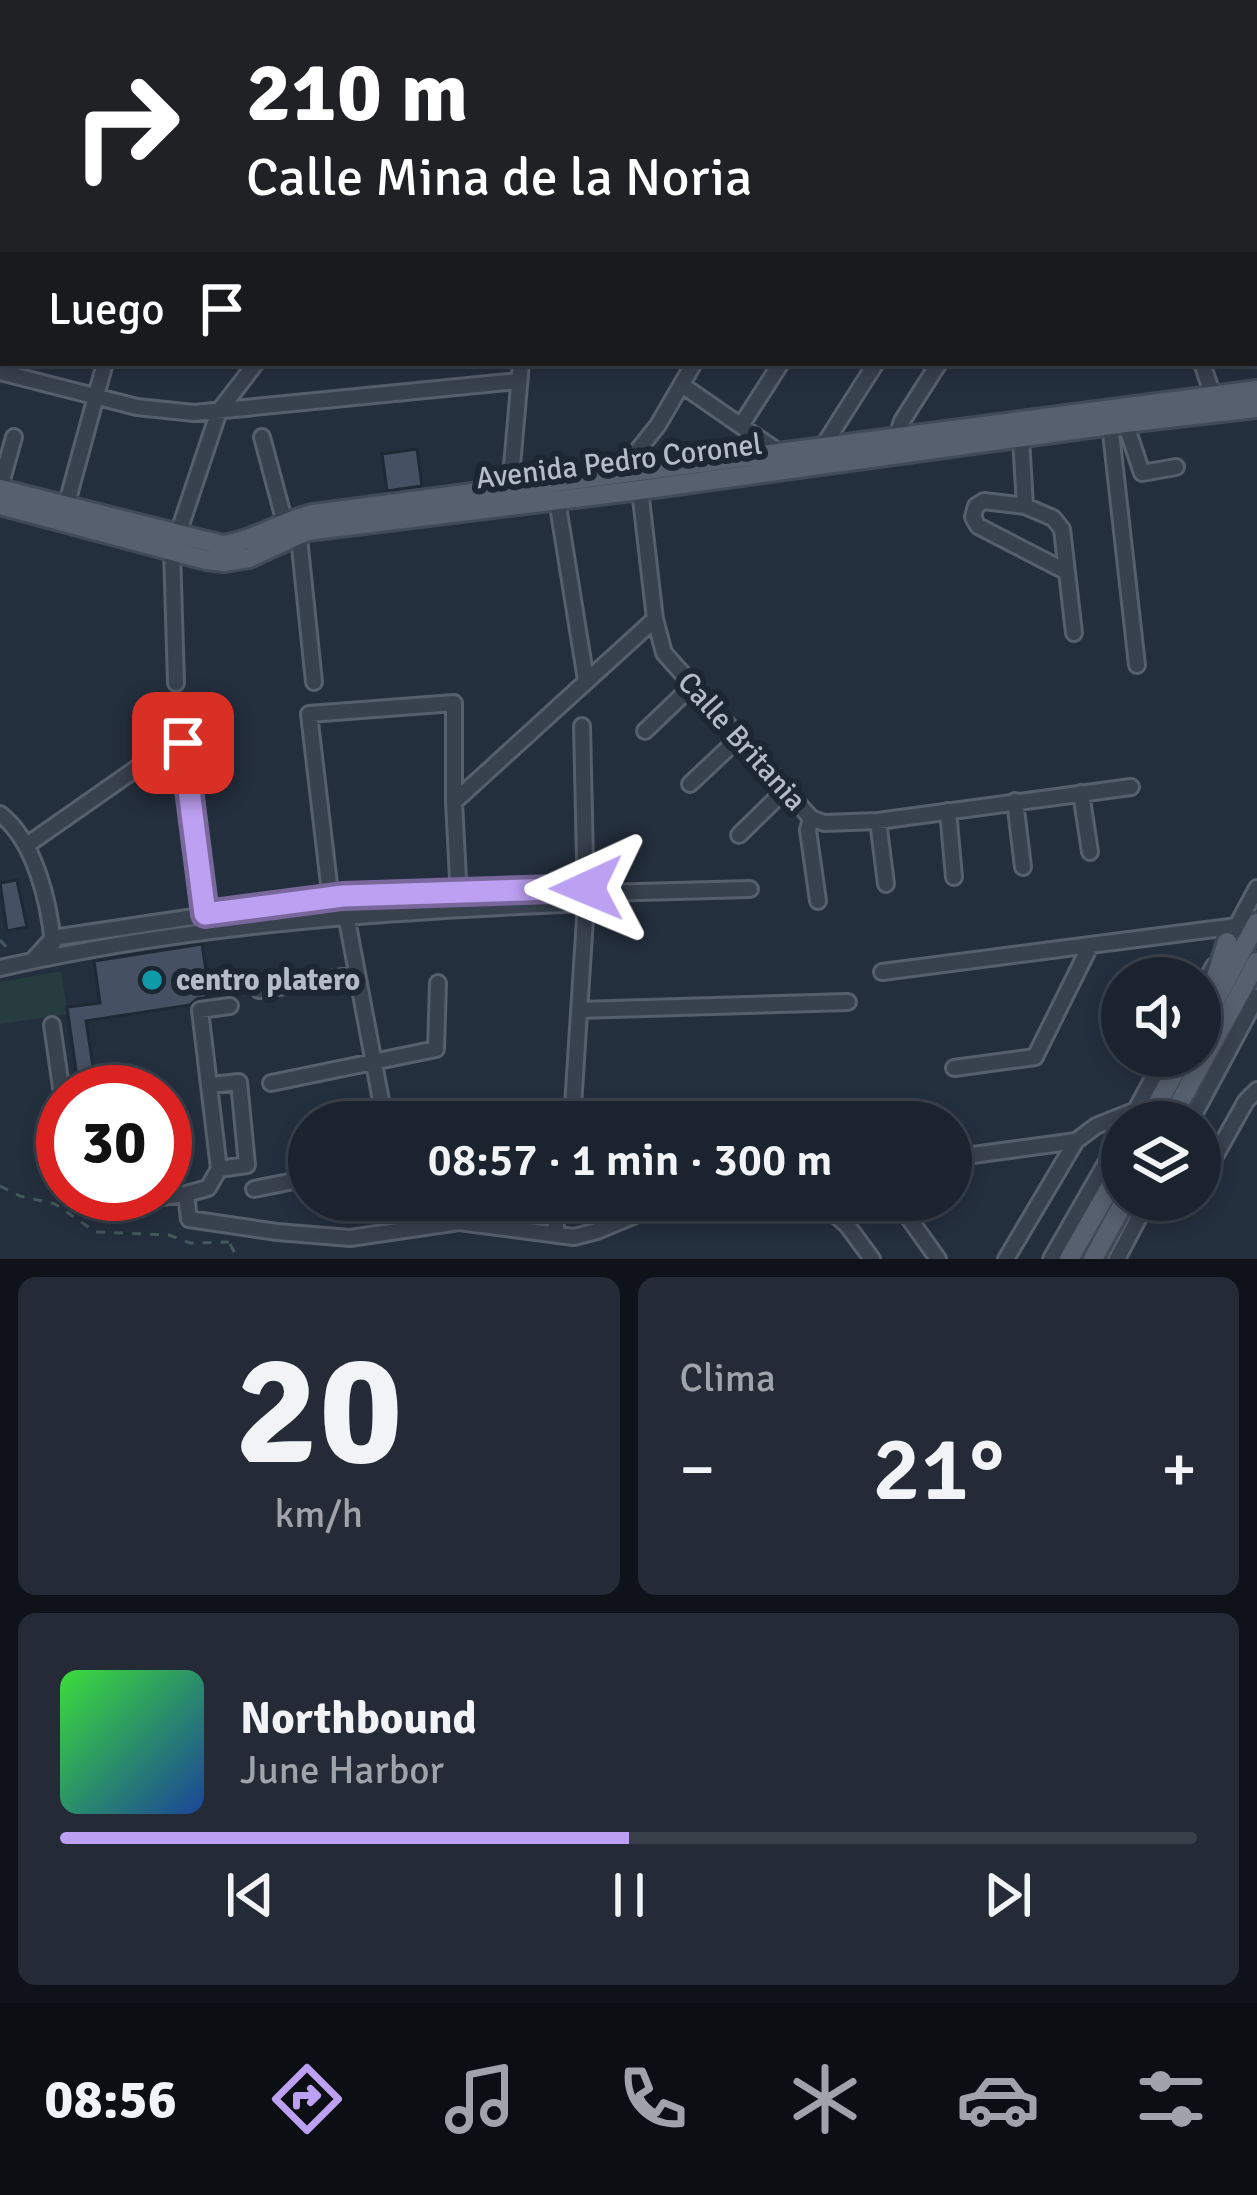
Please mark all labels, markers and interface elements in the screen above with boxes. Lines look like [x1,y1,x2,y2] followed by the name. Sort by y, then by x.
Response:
[246,41,468,145] text: 210 m
[48,48,204,204] icon: right
[246,144,752,211] text: Calle Mina de la Noria
[189,276,255,342] icon: arrive
[48,282,165,337] text: Luego
[474,426,764,497] street label: Avenida Pedro Coronel
[670,664,814,819] street label: Calle Britania
[132,692,234,794] pin
[150,710,216,776] icon: arrive
[524,825,650,951] position arrow
[1101,957,1221,1221] map controls
[1101,957,1221,1077] button: sound
[176,962,360,999] place label: centro platero
[139,967,165,993] marker: centro platero
[36,1065,192,1221] speed limit sign: 30
[1101,1101,1221,1221] button: layers
[428,1133,832,1188] text: 08:57 · 1 min · 300 m
[235,1315,403,1508] text: 20
[680,1354,776,1402] text: Clima
[872,1414,1004,1525] text: 21°
[680,1429,715,1510] text: −
[1161,1429,1197,1510] text: +
[275,1490,363,1538] text: km/h
[240,1691,477,1746] text: Northbound
[240,1746,444,1794] text: June Harbor
[217,1862,283,1928] icon: previous
[596,1862,662,1928] icon: pause
[975,1862,1041,1928] icon: next
[265,2057,349,2141] icon: directions
[438,2057,522,2141] icon: music
[611,2057,695,2141] icon: phone
[783,2057,867,2141] icon: climate
[956,2057,1040,2141] icon: car
[1129,2057,1213,2141] icon: filters
[44,2066,177,2133] text: 08:56

